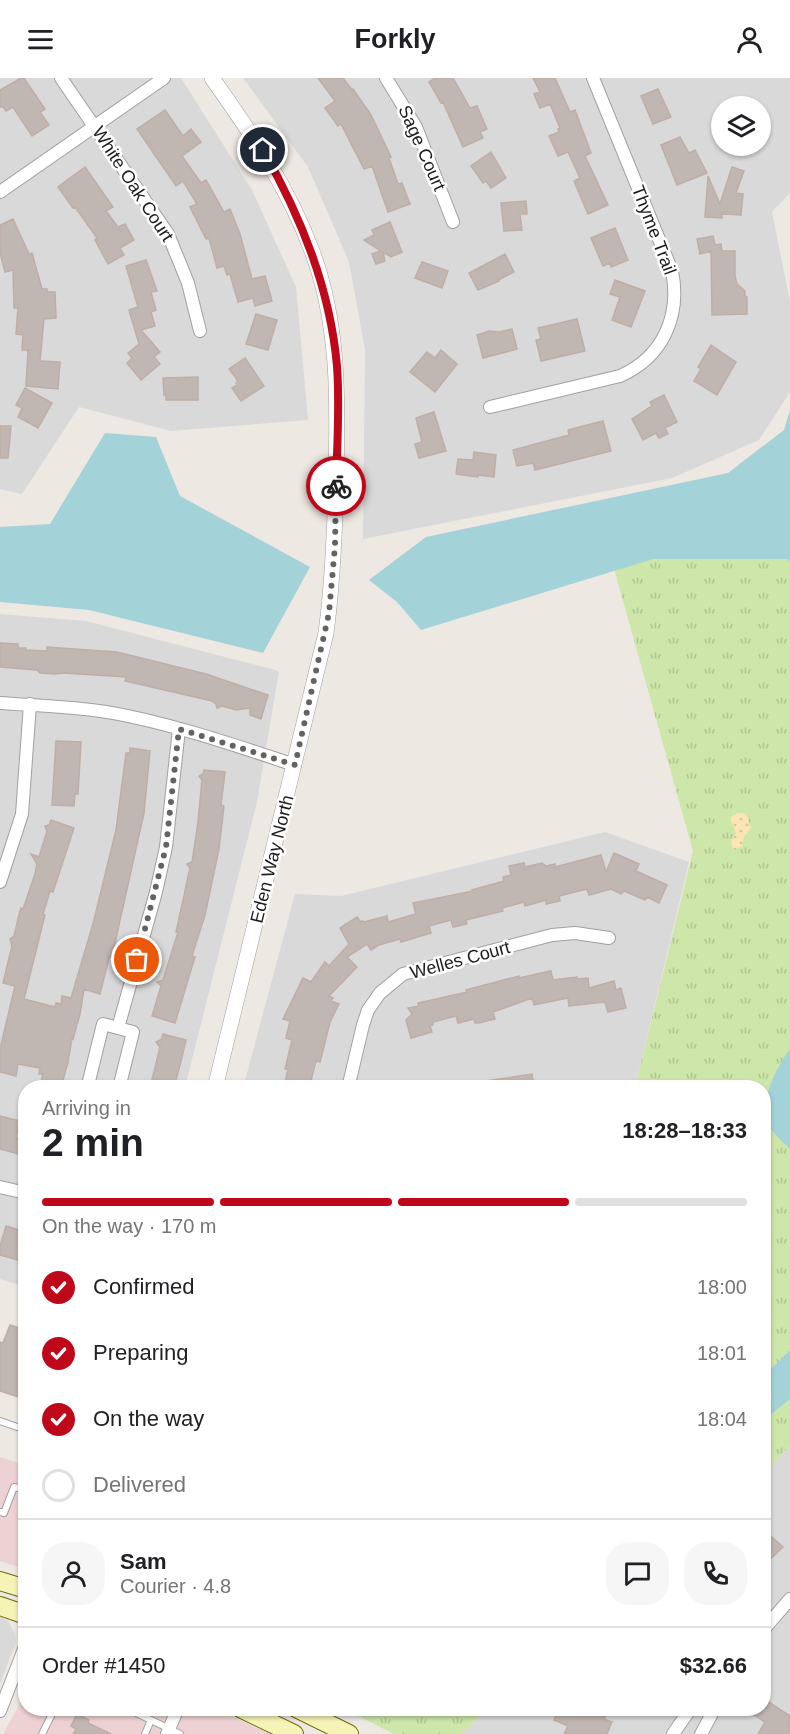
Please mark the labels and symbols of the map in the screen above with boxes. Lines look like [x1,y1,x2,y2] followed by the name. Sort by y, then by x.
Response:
[394,102,450,194] street label: Sage Court
[88,123,178,245] street label: White Oak Court
[237,124,288,175] pin
[628,183,680,277] street label: Thyme Trail
[306,456,366,516] courier
[246,793,298,925] street label: Eden Way North
[111,934,162,985] pin
[408,937,512,983] street label: Welles Court

